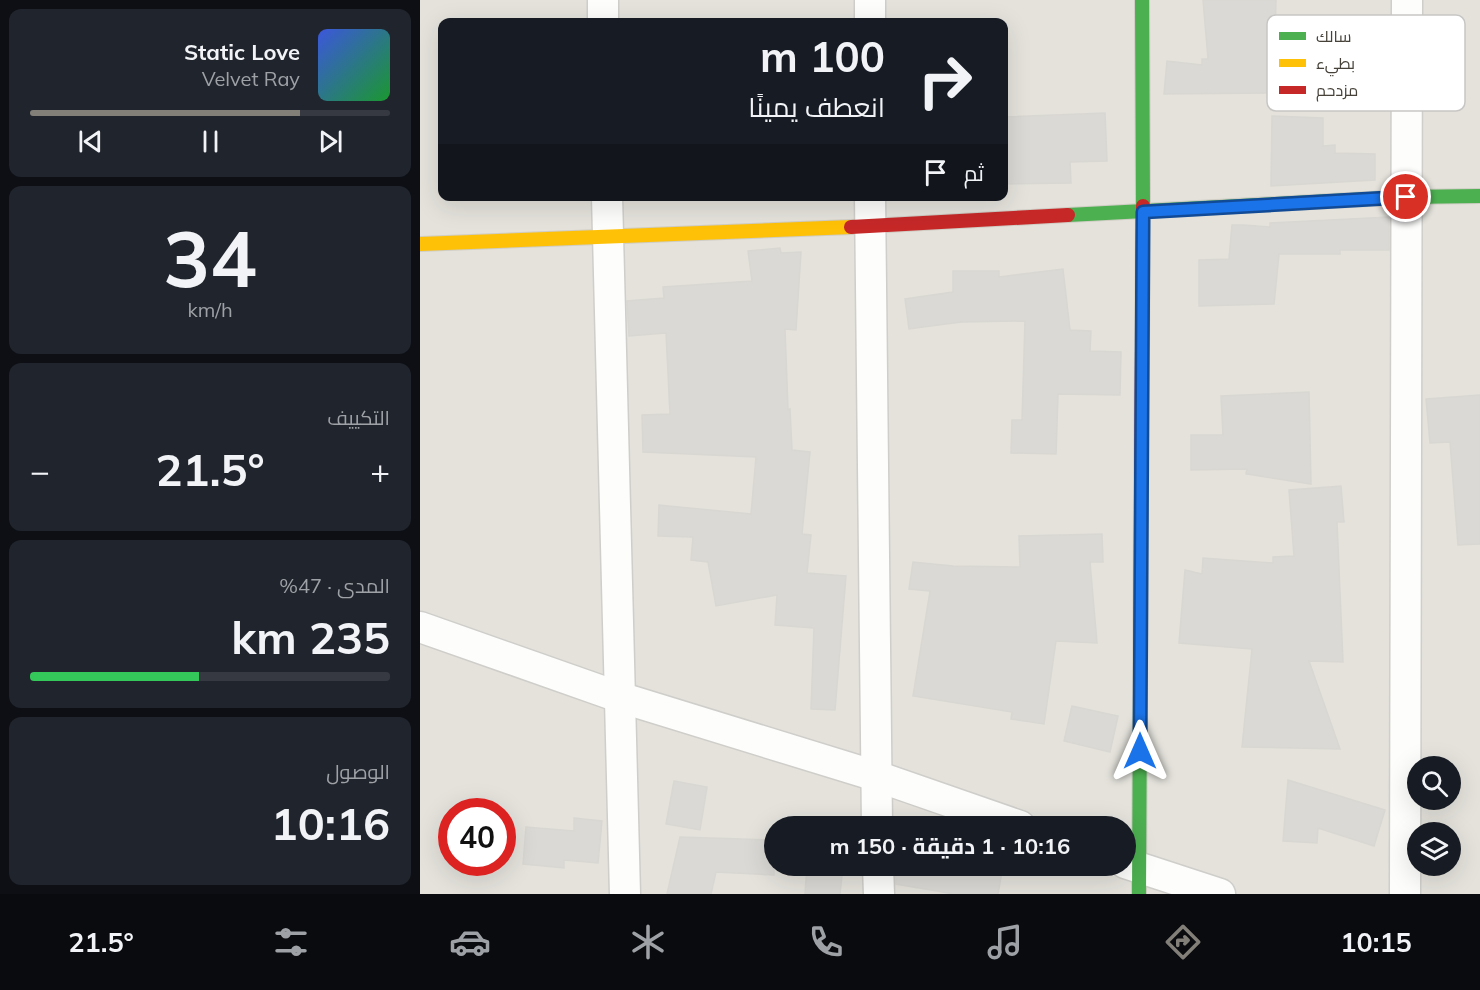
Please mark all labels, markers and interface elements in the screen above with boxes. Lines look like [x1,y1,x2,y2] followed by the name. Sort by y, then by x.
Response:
[1267,15,1465,111] legend
[1316,26,1351,46] text: سالك
[760,30,885,83] text: 100 m
[184,38,300,66] text: Static Love
[906,42,984,120] icon: right
[1316,53,1355,77] text: بطيء
[202,66,300,91] text: Velvet Ray
[1316,80,1358,102] text: مزدحم
[748,90,885,124] text: انعطف يمينًا
[74,125,107,158] icon: previous
[194,125,227,158] icon: pause
[314,125,347,158] icon: next
[919,156,952,189] icon: arrive
[964,159,984,187] text: ثم
[1380,171,1431,222] pin
[1389,180,1422,213] icon: arrive
[163,209,257,307] text: 34
[187,297,233,322] text: km/h
[327,405,390,430] text: التكييف
[155,441,265,497] text: 21.5°
[30,450,50,491] text: −
[370,450,390,491] text: +
[279,573,390,598] text: المدى · 47%
[231,609,390,665] text: 235 km
[1108,719,1172,783] position arrow
[1407,756,1461,876] map controls
[1407,756,1461,810] button: search
[326,759,390,784] text: الوصول
[271,795,390,851] text: 10:16
[438,798,516,876] speed limit sign: 40
[1407,822,1461,876] button: layers
[830,832,1070,860] text: 10:16 · 1 دقيقة · 150 m
[270,921,312,963] icon: filters
[449,921,491,963] icon: car
[627,921,669,963] icon: climate
[805,921,847,963] icon: phone
[984,921,1026,963] icon: music
[1162,921,1204,963] icon: directions
[68,925,134,959] text: 21.5°
[1340,925,1412,959] text: 10:15

